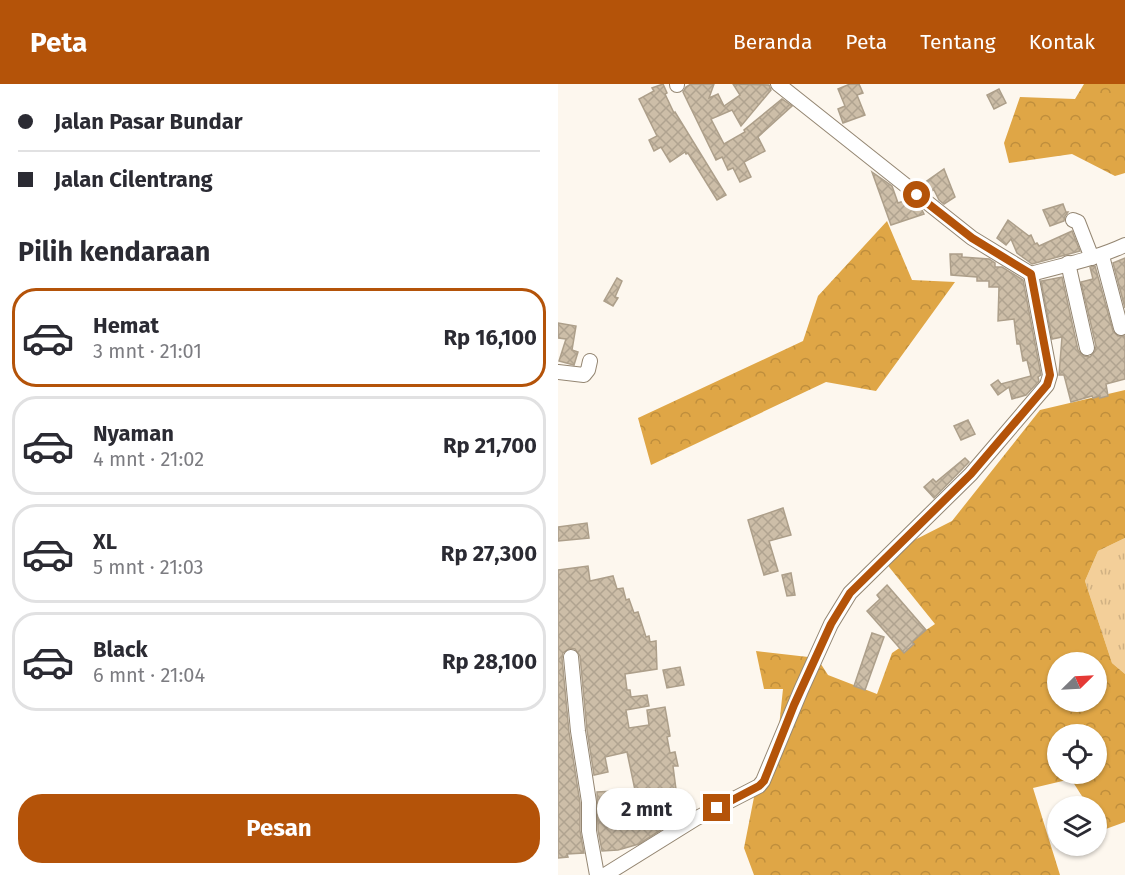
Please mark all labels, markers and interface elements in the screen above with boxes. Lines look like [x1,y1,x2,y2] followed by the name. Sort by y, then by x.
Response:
[30,26,87,59] text: Peta
[733,29,812,55] text: Beranda
[845,29,887,55] text: Peta
[920,29,996,55] text: Tentang
[1029,29,1095,55] text: Kontak
[54,108,243,135] text: Jalan Pasar Bundar
[54,166,213,193] text: Jalan Cilentrang
[903,181,930,208] route start
[18,236,210,268] text: Pilih kendaraan
[21,311,75,365] icon: car
[93,312,159,339] text: Hemat
[443,324,537,351] text: Rp 16,100
[93,339,202,363] text: 3 mnt · 21:01
[21,419,75,473] icon: car
[93,420,174,447] text: Nyaman
[443,432,537,459] text: Rp 21,700
[93,447,204,471] text: 4 mnt · 21:02
[21,527,75,581] icon: car
[93,528,117,555] text: XL
[441,540,537,567] text: Rp 27,300
[93,555,204,579] text: 5 mnt · 21:03
[21,635,75,689] icon: car
[93,636,148,663] text: Black
[442,648,537,675] text: Rp 28,100
[1047,652,1107,712] north arrow
[1047,652,1107,856] map controls
[93,663,205,687] text: 6 mnt · 21:04
[1047,724,1107,784] button: locate
[597,787,696,829] callout: 2 mnt
[18,794,540,863] button: Pesan
[703,794,730,821] route end
[1047,796,1107,856] button: layers
[621,797,672,821] text: 2 mnt

